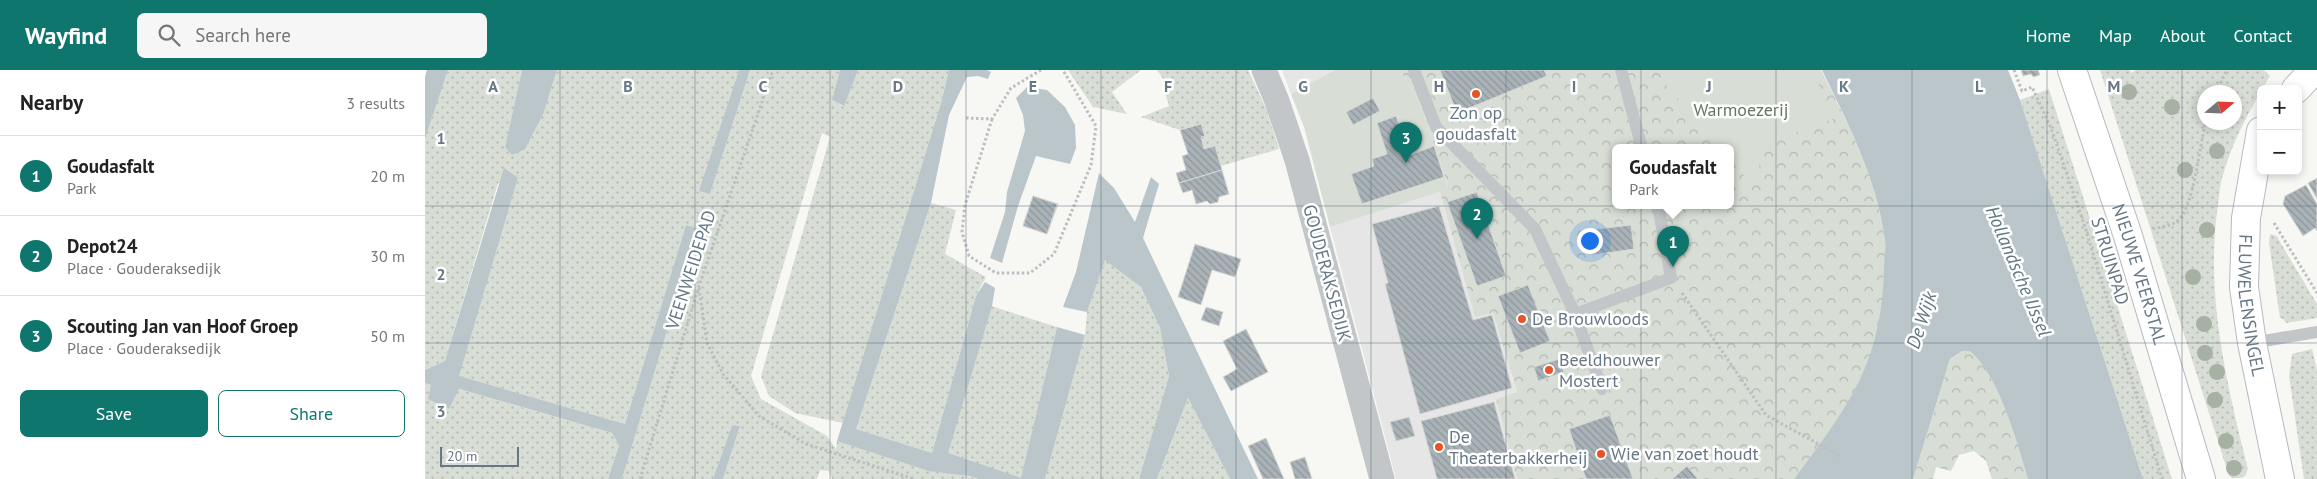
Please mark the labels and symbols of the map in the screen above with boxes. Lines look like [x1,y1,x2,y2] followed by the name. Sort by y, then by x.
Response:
[488,76,498,96] text: A
[623,76,633,96] text: B
[759,76,768,96] text: C
[893,76,903,96] text: D
[1029,76,1037,96] text: E
[1164,76,1172,96] text: F
[1298,76,1308,96] text: G
[1434,76,1444,96] text: H
[1572,76,1576,96] text: I
[1705,76,1712,96] text: J
[1839,76,1849,96] text: K
[1975,76,1984,96] text: L
[2108,76,2120,96] text: M
[2197,85,2242,130] north arrow
[1470,88,1482,100] marker: Zon op goudasfalt
[1693,98,1789,121] park label: Warmoezerij
[1435,101,1517,145] place label: Zon op goudasfalt
[1390,122,1422,163] pin: 3
[436,128,446,148] text: 1
[1461,198,1493,239] pin: 2
[2107,201,2172,347] street label: NIEUWE VEERSTAL
[1298,202,1357,344] street label: GOUDERAKSEDIJK
[1981,202,2057,340] water label: Hollandsche IJssel
[660,207,721,333] street label: VEENWEIDEPAD
[2086,214,2135,308] street label: STRUINPAD
[1657,226,1689,267] pin: 1
[1577,228,1603,254] your location
[2233,234,2271,378] street label: FLUWELENSINGEL
[436,264,446,284] text: 2
[1901,287,1942,352] water label: De Wijk
[1532,307,1649,330] place label: De Brouwloods
[1516,313,1528,325] marker: De Brouwloods
[1559,348,1660,392] place label: Beeldhouwer Mostert
[1543,364,1555,376] marker: Beeldhouwer Mostert
[436,401,446,421] text: 3
[1449,425,1588,469] place label: De Theaterbakkerheij
[1433,441,1445,453] marker: De Theaterbakkerheij
[1611,442,1759,465] place label: Wie van zoet houdt
[440,444,519,467] scale bar
[1595,448,1607,460] marker: Wie van zoet houdt

